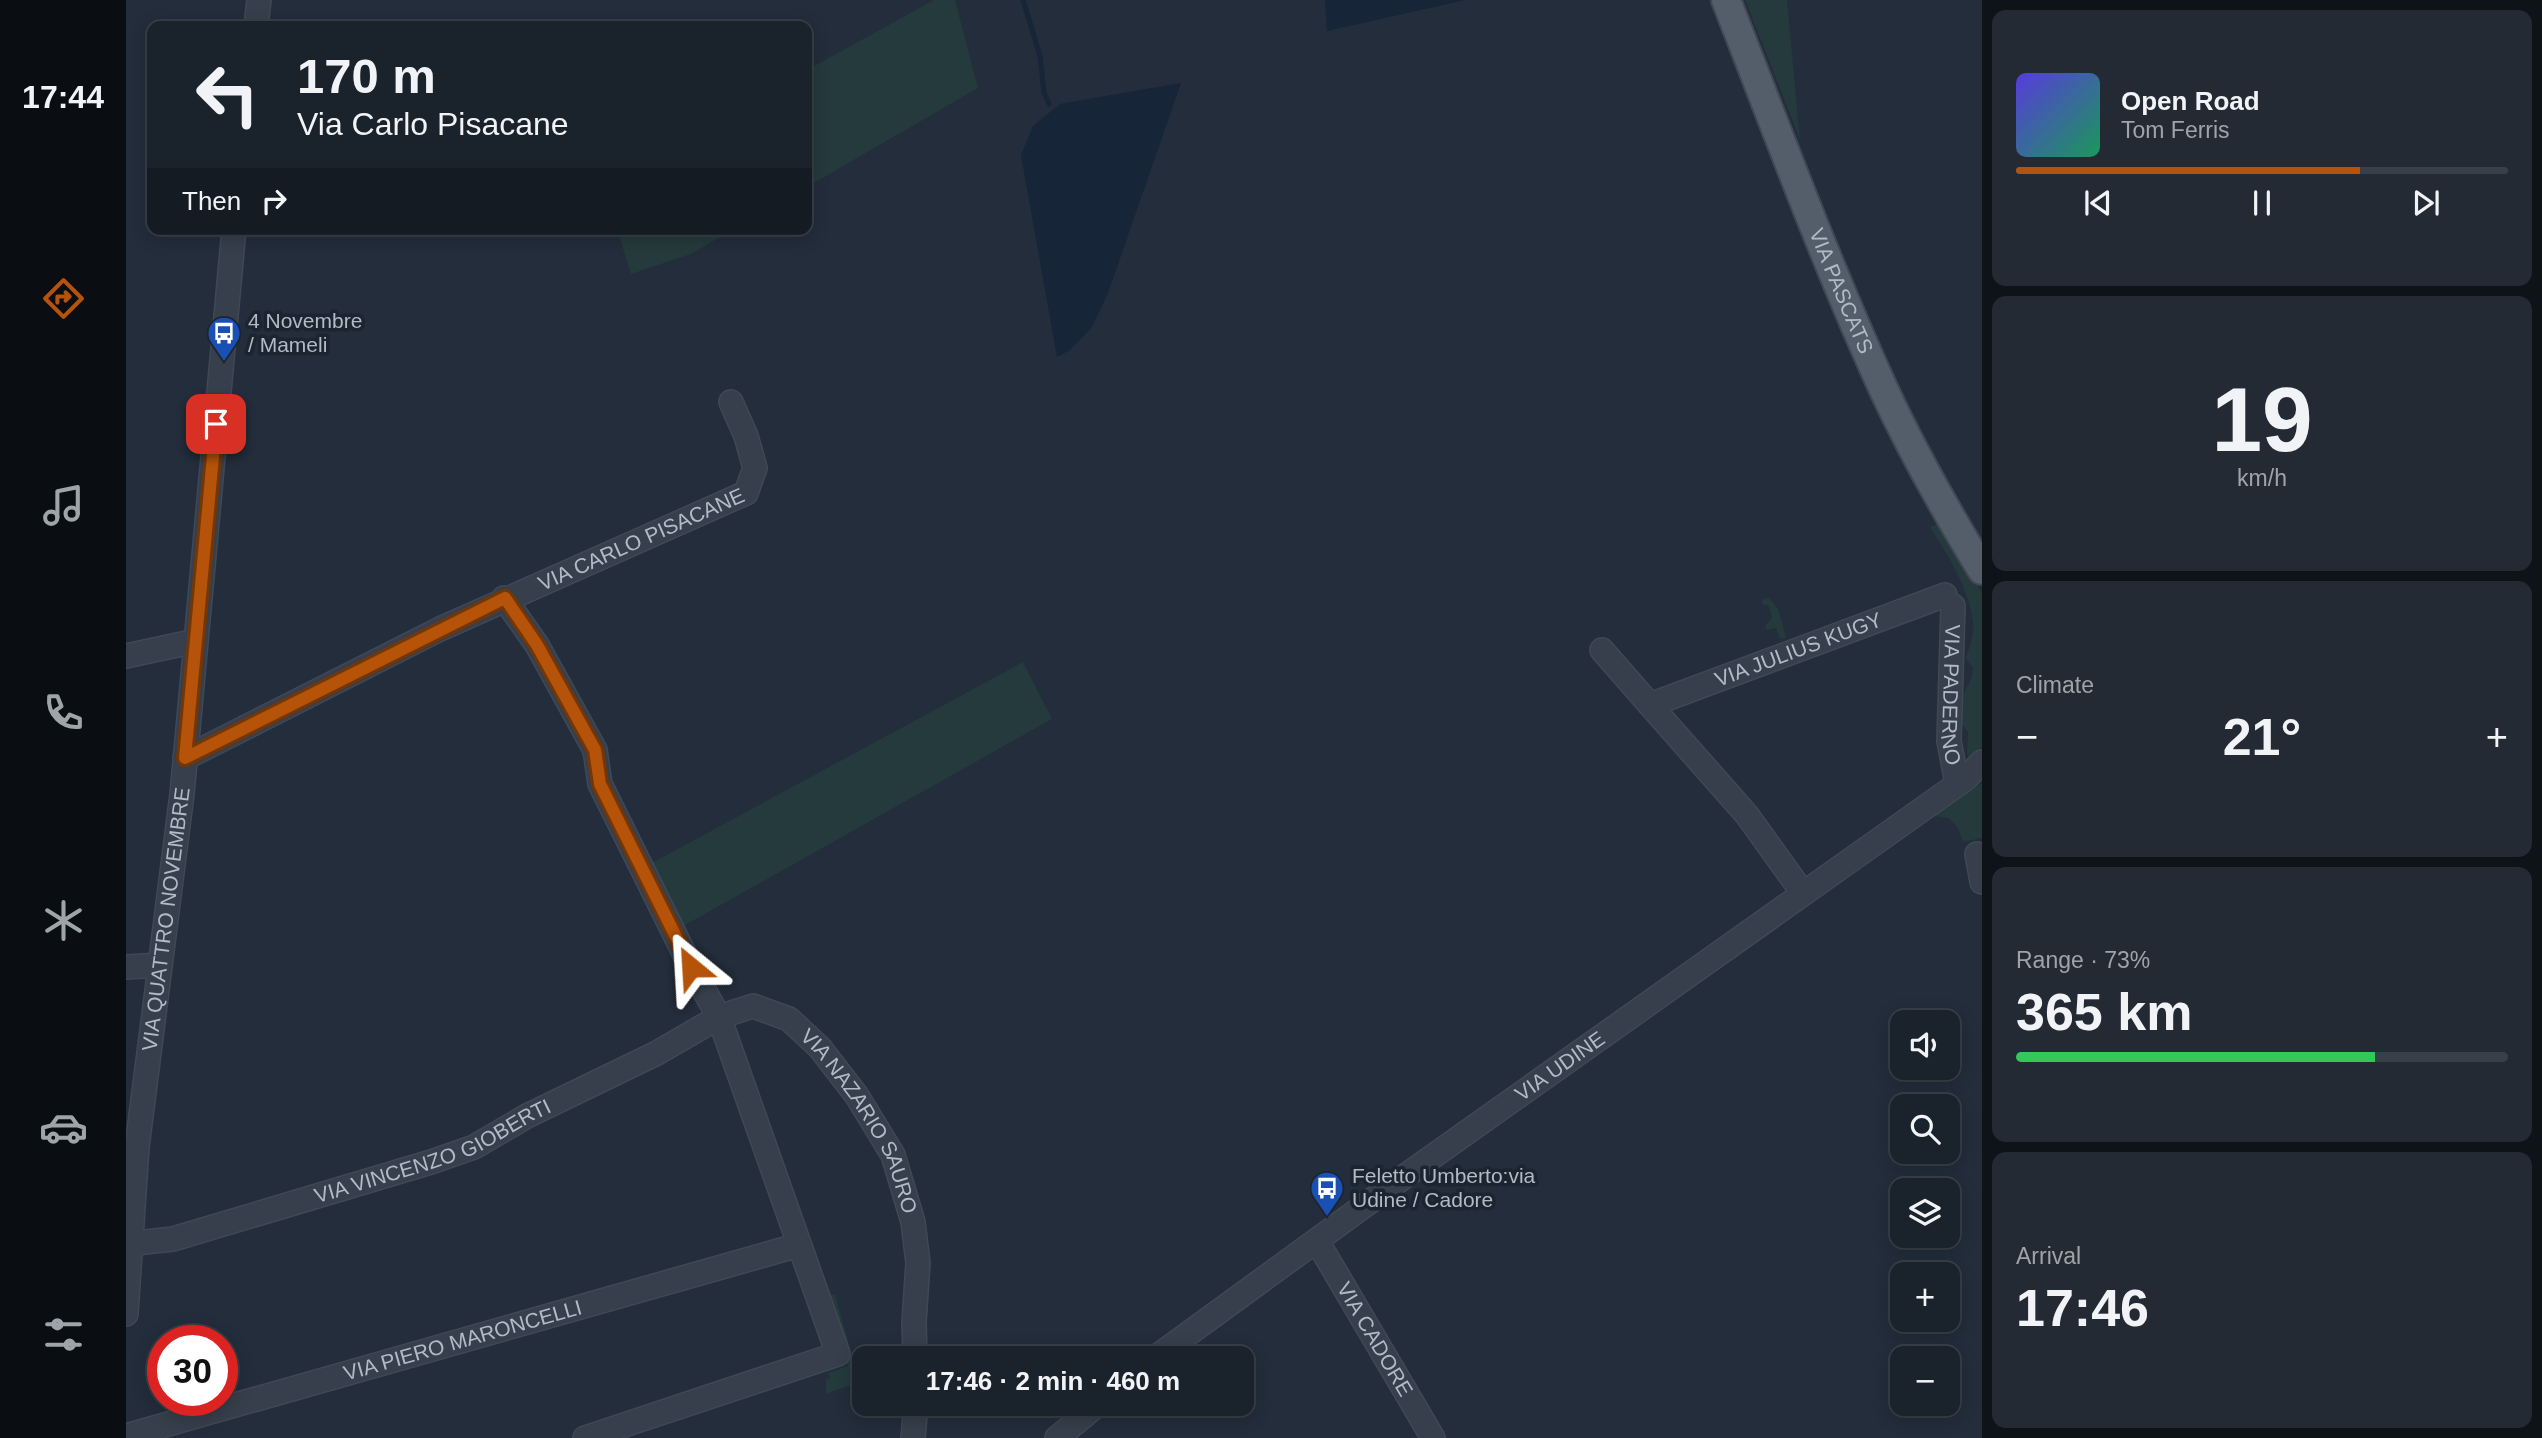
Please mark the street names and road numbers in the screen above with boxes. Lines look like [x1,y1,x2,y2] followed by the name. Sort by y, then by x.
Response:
[1805,225,1878,357] street label: VIA PASCATS
[534,483,748,595] street label: VIA CARLO PISACANE
[1712,608,1885,691] street label: VIA JULIUS KUGY
[1937,624,1965,767] street label: VIA PADERNO
[137,786,194,1052] street label: VIA QUATTRO NOVEMBRE
[796,1024,922,1216] street label: VIA NAZARIO SAURO
[1511,1026,1609,1105] street label: VIA UDINE
[312,1094,554,1207] street label: VIA VINCENZO GIOBERTI
[1333,1278,1418,1400] street label: VIA CADORE
[341,1295,584,1385] street label: VIA PIERO MARONCELLI

